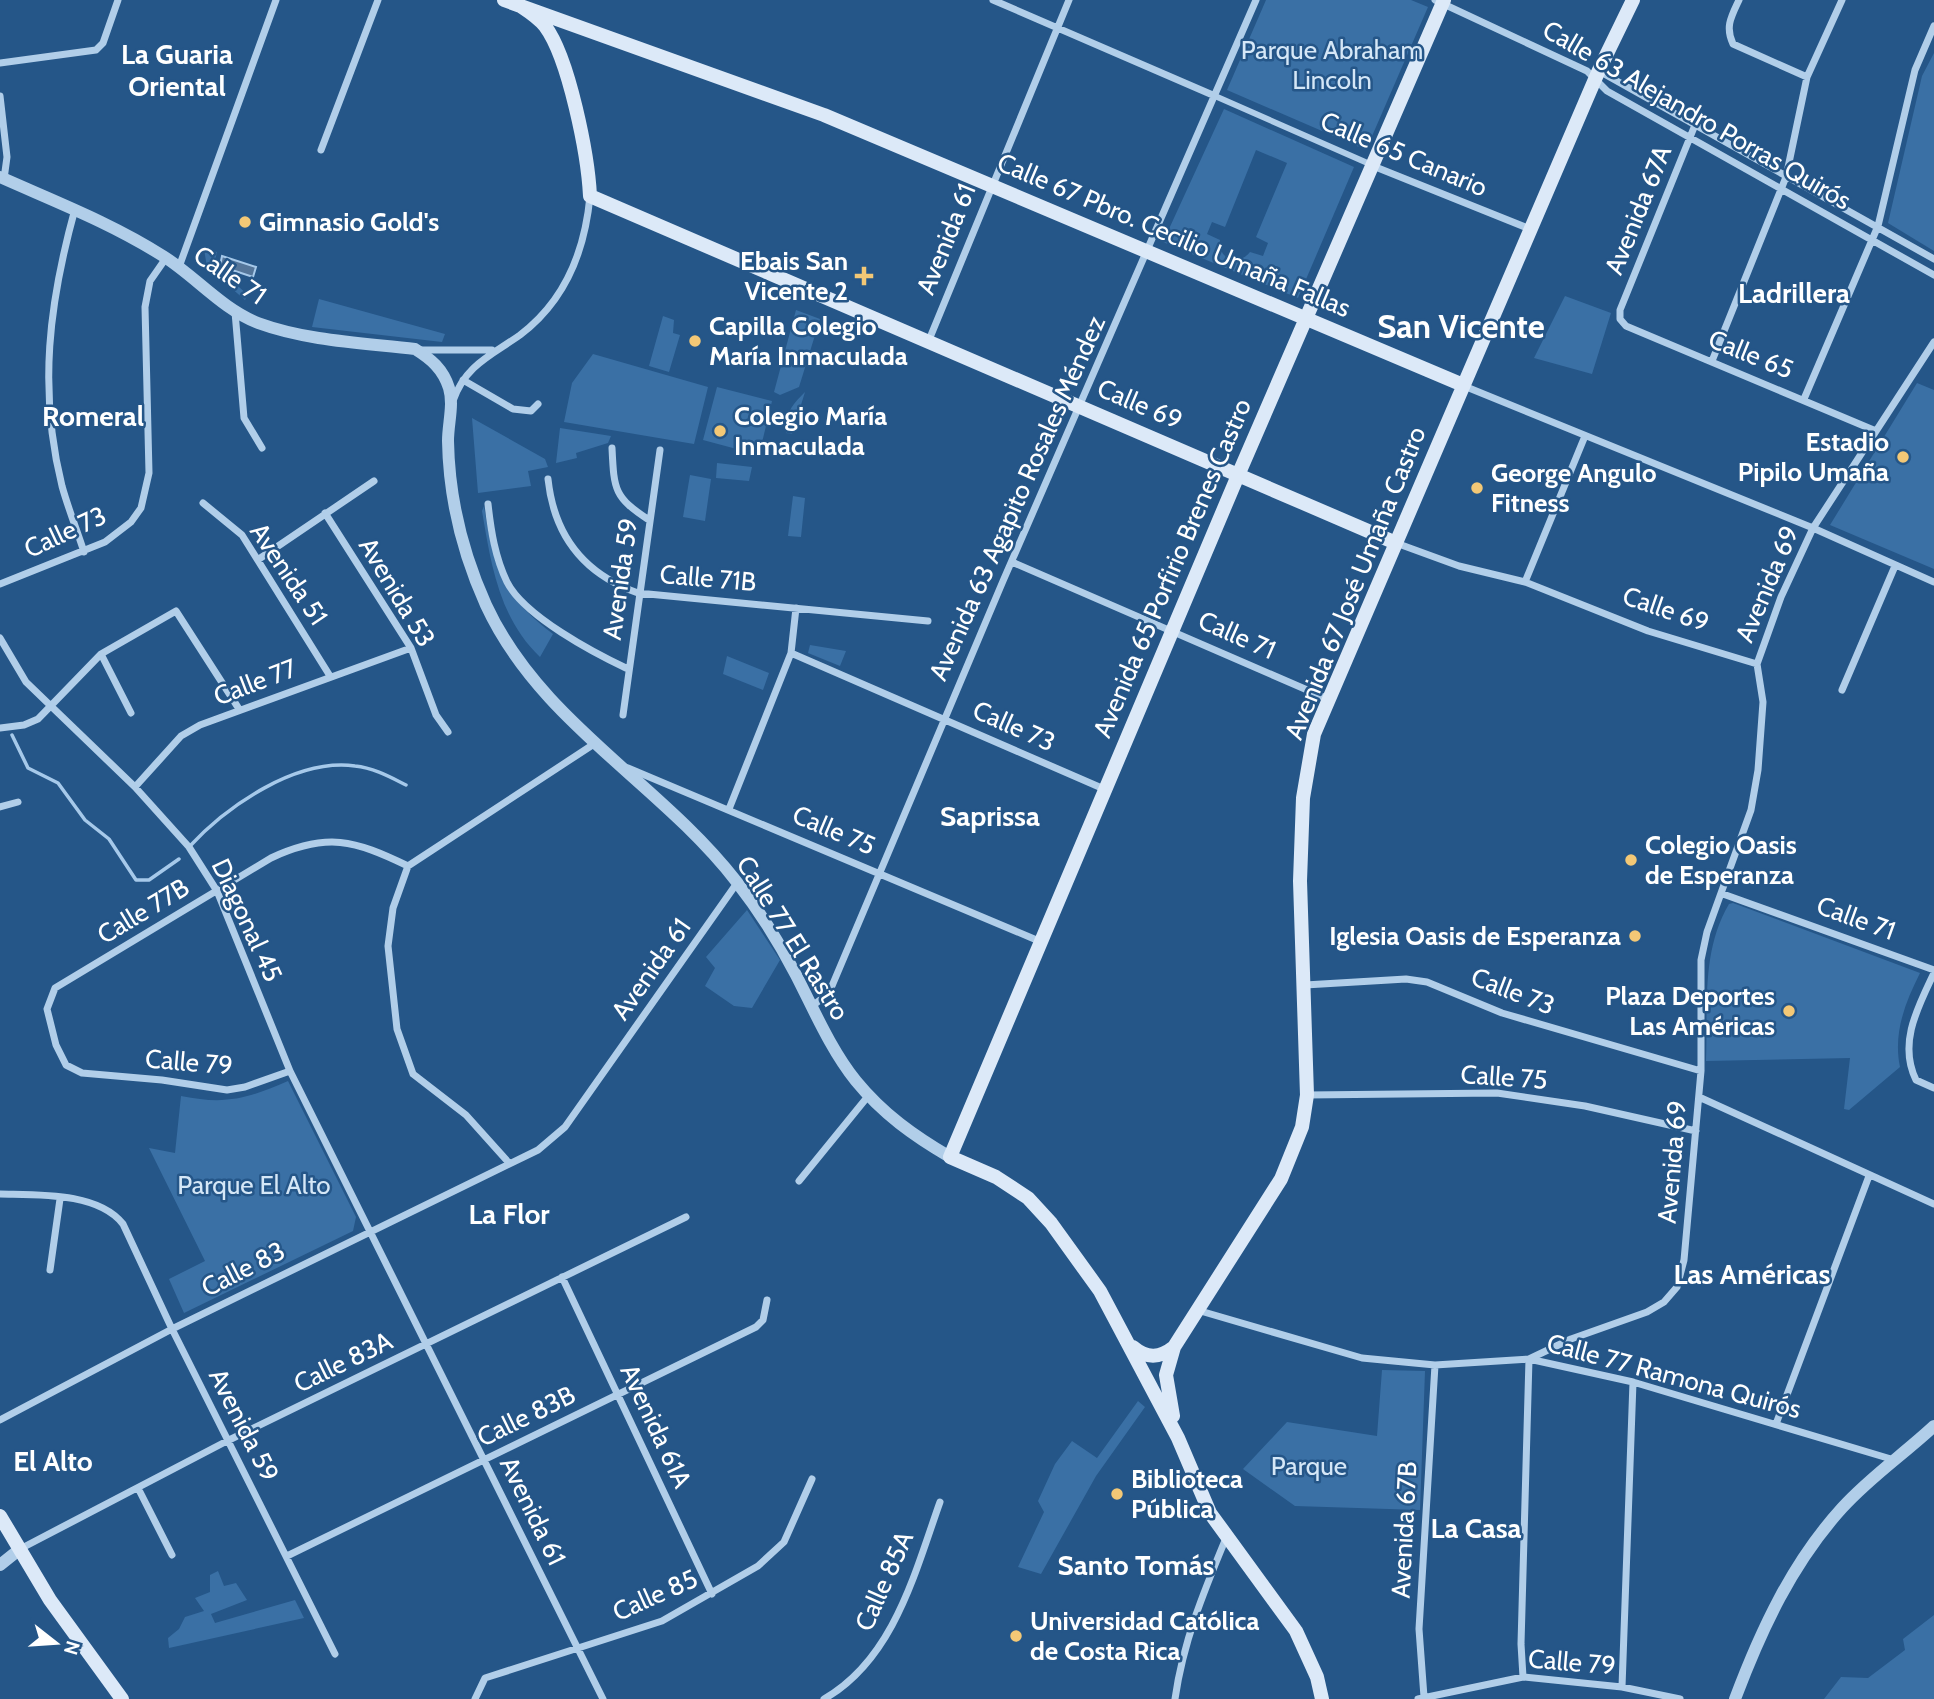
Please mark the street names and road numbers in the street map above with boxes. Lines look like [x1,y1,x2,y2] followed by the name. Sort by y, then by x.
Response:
[1537,13,1857,217] street label: Calle 63 Alejandro Porras Quirós
[1316,104,1492,204] street label: Calle 65 Canario
[1598,141,1678,279] street label: Avenida 67A
[993,146,1356,324] street label: Calle 67 Pbro. Cecilio Umaña Fallas
[909,179,983,299] street label: Avenida 61
[187,239,273,311] street label: Calle 71
[922,311,1112,685] street label: Avenida 63 Agapito Rosales Méndez
[1704,323,1798,385] street label: Calle 65
[1093,372,1187,436] street label: Calle 69
[1086,394,1258,742] street label: Avenida 65 Porfirio Brenes Castro
[1278,422,1432,744] street label: Avenida 67 José Umaña Castro
[19,499,111,565] street label: Calle 73
[596,516,644,642] street label: Avenida 59
[243,517,335,631] street label: Avenida 51
[1728,521,1806,647] street label: Avenida 69
[352,532,442,652] street label: Avenida 53
[658,558,758,598] street label: Calle 71B
[1619,579,1713,639] street label: Calle 69
[1193,604,1281,666] street label: Calle 71
[209,652,301,712] street label: Calle 77
[968,694,1060,758] street label: Calle 73
[788,798,880,862] street label: Calle 75
[730,850,856,1026] street label: Calle 77 El Rastro
[205,853,289,987] street label: Diagonal 45
[91,871,195,951] street label: Calle 77B
[1812,889,1900,947] street label: Calle 71
[604,912,698,1026] street label: Avenida 61
[1467,960,1559,1022] street label: Calle 73
[144,1042,234,1082] street label: Calle 79
[1460,1058,1548,1096] street label: Calle 75
[1651,1099,1693,1225] street label: Avenida 69
[196,1234,290,1304] street label: Calle 83
[289,1324,397,1400] street label: Calle 83A
[1543,1327,1805,1425] street label: Calle 77 Ramona Quirós
[613,1359,699,1493] street label: Avenida 61A
[202,1363,286,1487] street label: Avenida 59
[472,1379,580,1453] street label: Calle 83B
[493,1451,573,1571] street label: Avenida 61
[1384,1461,1424,1599] street label: Avenida 67B
[848,1526,920,1636] street label: Calle 85A
[608,1562,702,1628] street label: Calle 85
[1527,1642,1617,1682] street label: Calle 79

